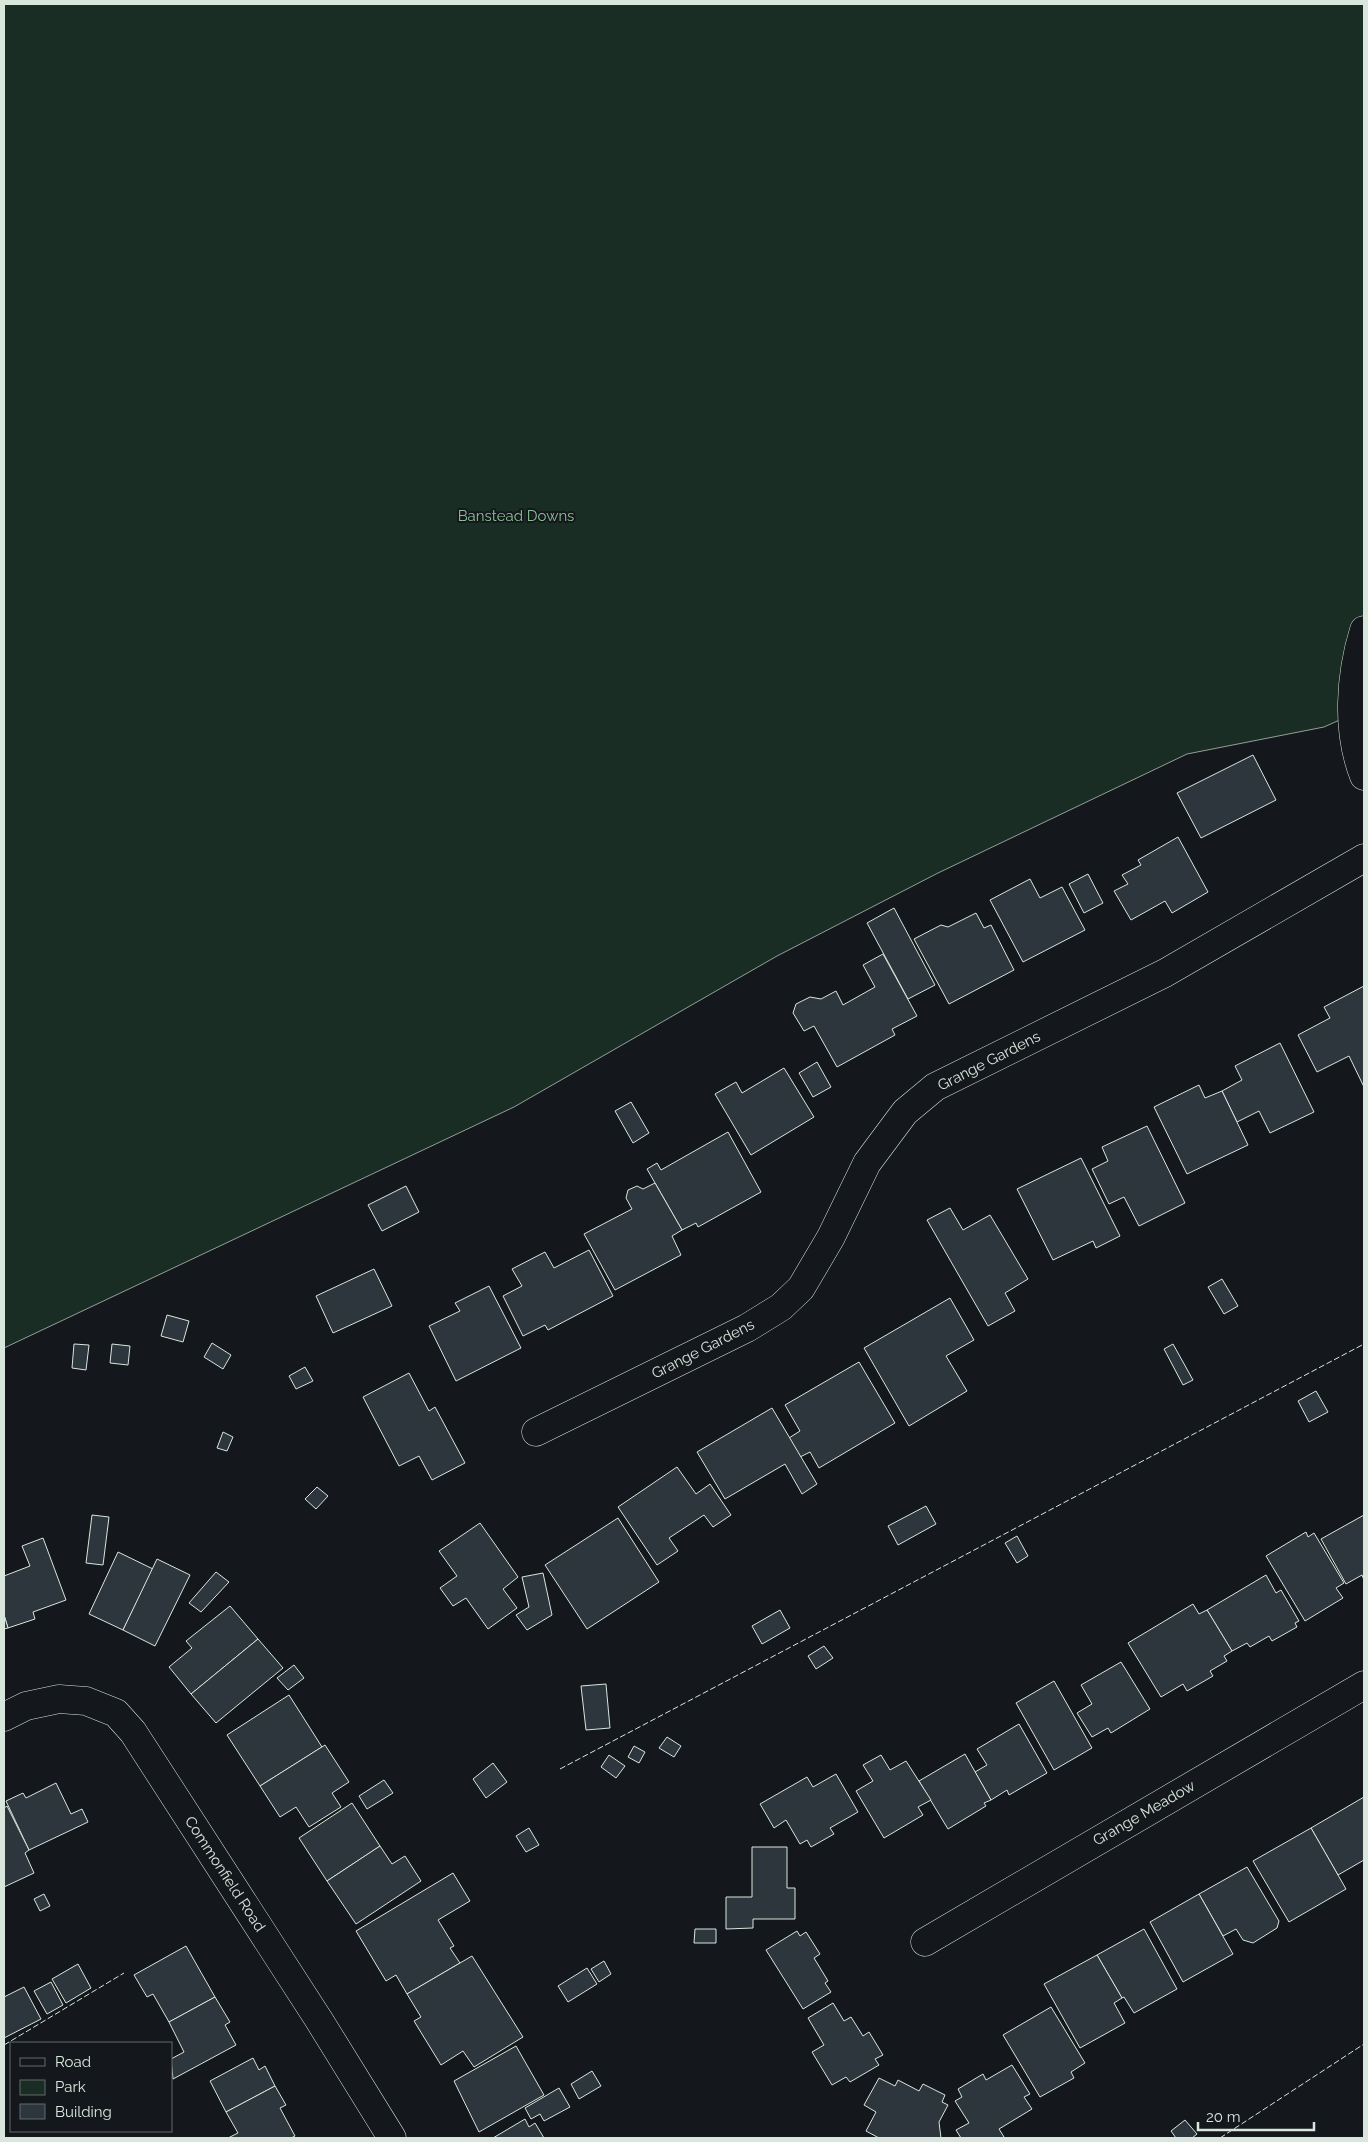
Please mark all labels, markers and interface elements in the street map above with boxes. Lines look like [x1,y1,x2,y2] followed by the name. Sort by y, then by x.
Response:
[458,507,574,525] park label: Banstead Downs
[935,1027,1043,1095] street label: Grange Gardens
[649,1315,757,1383] street label: Grange Gardens
[1090,1776,1198,1850] street label: Grange Meadow
[181,1813,269,1935] street label: Commonfield Road
[10,2042,172,2132] legend
[55,2053,91,2071] text: Road
[55,2078,86,2096] text: Park
[1198,2100,1314,2132] scale bar
[55,2103,112,2121] text: Building
[1206,2108,1241,2126] text: 20 m

